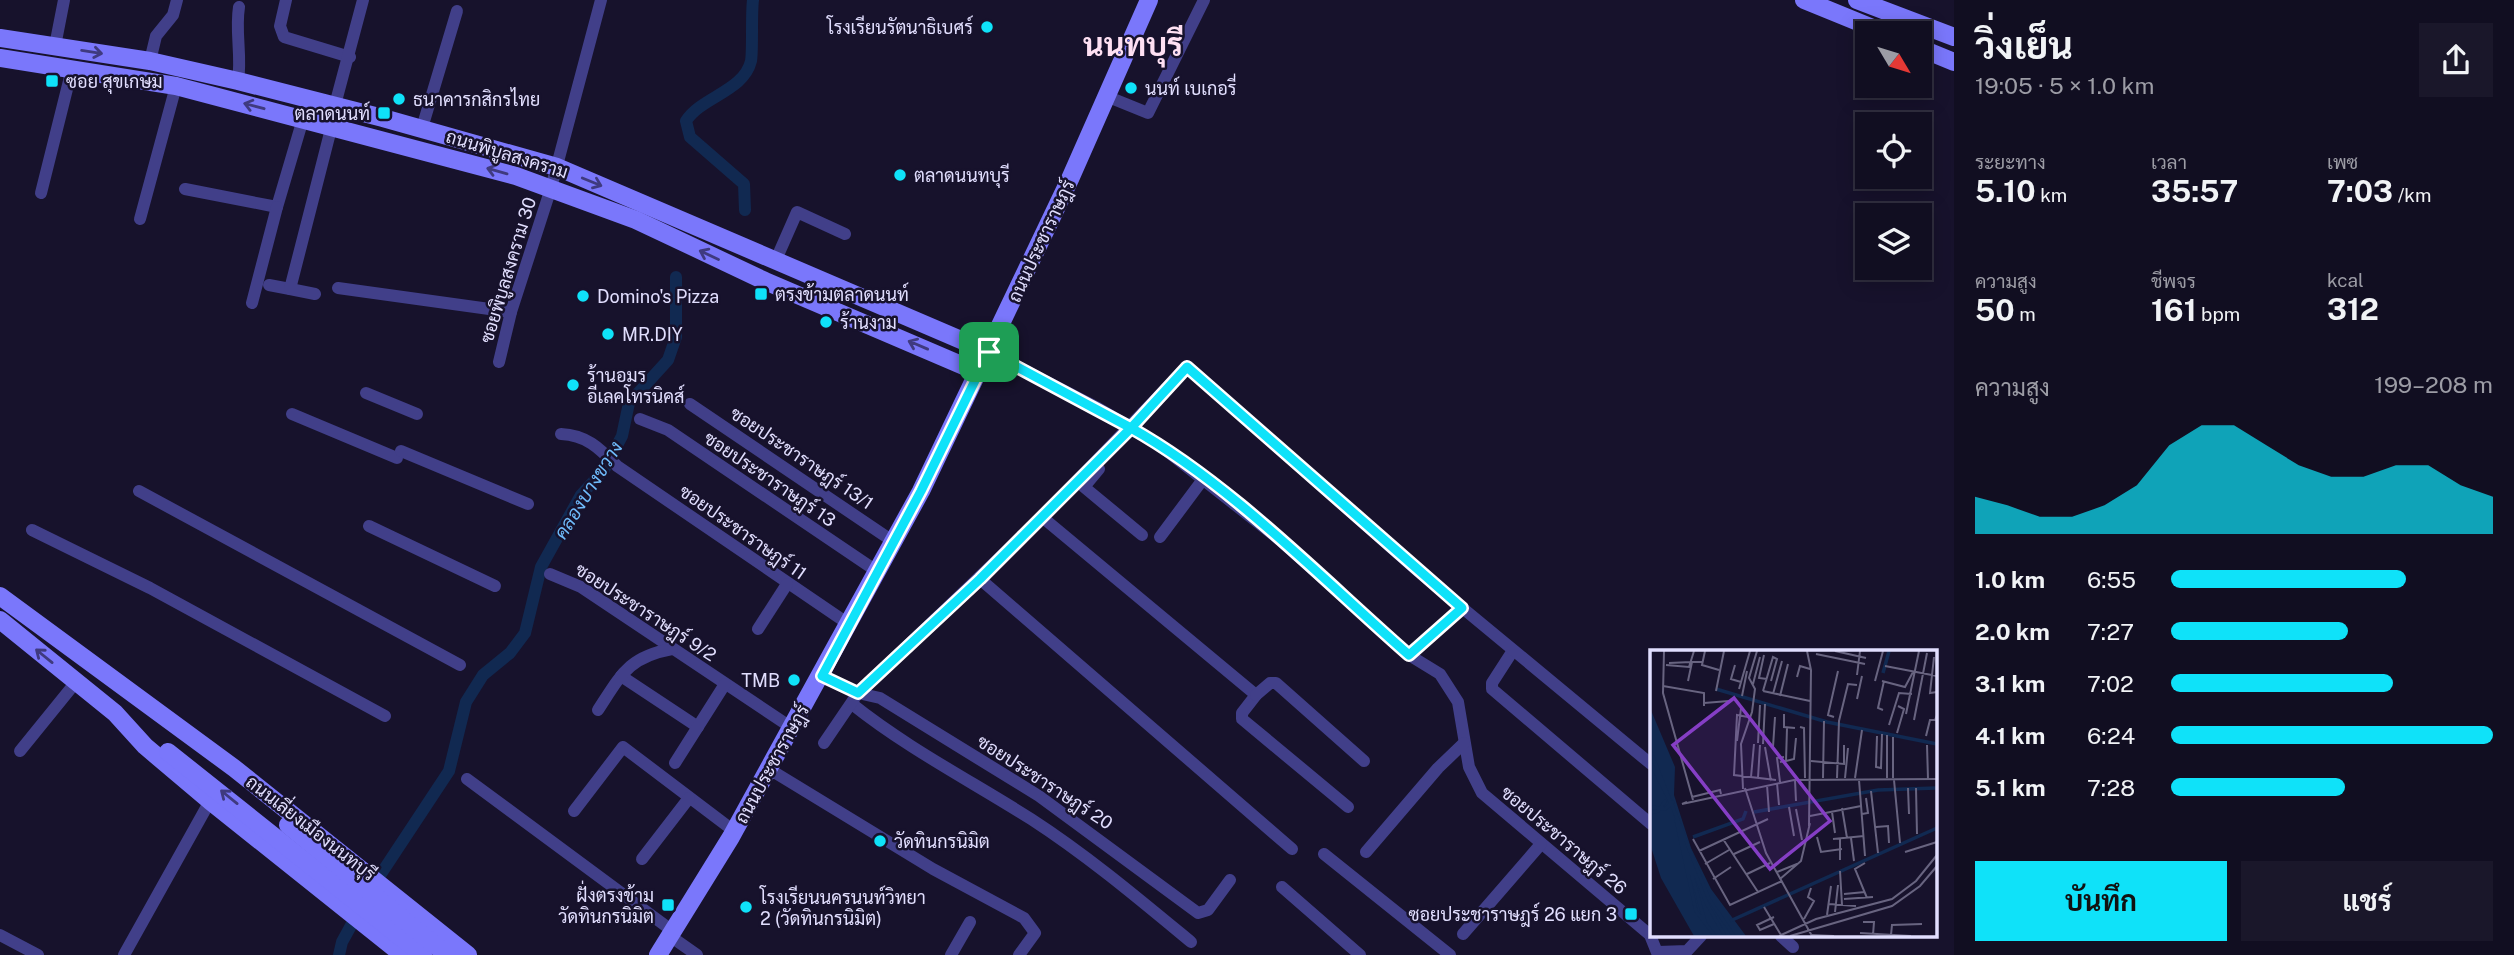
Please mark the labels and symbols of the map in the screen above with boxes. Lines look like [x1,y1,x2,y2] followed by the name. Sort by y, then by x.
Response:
[826,15,973,38] place label: โรงเรียนรัตนาธิเบศร์
[979,19,995,35] marker: โรงเรียนรัตนาธิเบศร์
[1855,21,1932,98] north arrow
[1083,25,1183,68] district label: นนทบุรี
[80,46,103,59] one-way arrow
[66,71,163,94] place label: ซอย สุขเกษม
[44,73,60,89] marker: ซอย สุขเกษม
[1145,73,1237,99] place label: นนท์ เบเกอรี่
[1123,80,1139,96] marker: นนท์ เบเกอรี่
[413,87,540,110] place label: ธนาคารกสิกรไทย
[391,91,407,107] marker: ธนาคารกสิกรไทย
[243,99,266,112] one-way arrow
[294,101,370,124] place label: ตลาดนนท์
[376,105,392,121] marker: ตลาดนนท์
[443,125,570,185] street label: ถนนพิบูลสงคราม
[914,163,1010,188] place label: ตลาดนนทบุรี
[487,164,509,177] one-way arrow
[892,167,908,183] marker: ตลาดนนทบุรี
[1002,175,1080,306] street label: ถนนประชาราษฎร์
[580,176,602,189] one-way arrow
[476,194,543,346] street label: ซอยพิบูลสงคราม 30
[699,247,720,261] one-way arrow
[775,282,909,305] place label: ตรงข้ามตลาดนนท์
[597,286,719,307] place label: Domino's Pizza
[753,286,769,302] marker: ตรงข้ามตลาดนนท์
[575,288,591,304] marker: Domino's Pizza
[840,311,897,333] place label: ร้านงาม
[818,314,834,330] marker: ร้านงาม
[959,322,1019,382] pin
[622,324,683,345] place label: MR.DIY
[600,326,616,342] marker: MR.DIY
[907,338,929,351] one-way arrow
[587,364,685,407] place label: ร้านอมร อีเลคโทรนิคส์
[565,377,581,393] marker: ร้านอมร อีเลคโทรนิคส์
[726,402,878,514] street label: ซอยประชาราษฎร์ 13/1
[700,427,840,531] street label: ซอยประชาราษฎร์ 13
[549,437,627,543] water label: คลองบางขวาง
[674,479,812,585] street label: ซอยประชาราษฎร์ 11
[571,557,721,667] street label: ซอยประชาราษฎร์ 9/2
[36,648,54,664] one-way arrow
[1650,650,1937,937] inset map
[741,670,780,691] place label: TMB
[786,672,802,688] marker: TMB
[729,700,815,828] street label: ถนนประชาราษฎร์
[972,729,1118,835] street label: ซอยประชาราษฎร์ 20
[241,767,383,887] street label: ถนนเลี่ยงเมืองนนทบุรี
[1496,780,1632,900] street label: ซอยประชาราษฎร์ 26
[220,790,238,805] one-way arrow
[894,831,990,852] place label: วัดทินกรนิมิต
[872,833,888,849] marker: วัดทินกรนิมิต
[558,880,654,927] place label: ฝั่งตรงข้าม วัดทินกรนิมิต
[759,885,926,929] place label: โรงเรียนนครนนท์วิทยา 2 (วัดทินกรนิมิต)
[660,897,676,913] marker: ฝั่งตรงข้าม วัดทินกรนิมิต
[738,899,754,915] marker: โรงเรียนนครนนท์วิทยา 2 (วัดทินกรนิมิต)
[1408,902,1617,927] place label: ซอยประชาราษฎร์ 26 แยก 3
[1623,906,1639,922] marker: ซอยประชาราษฎร์ 26 แยก 3

